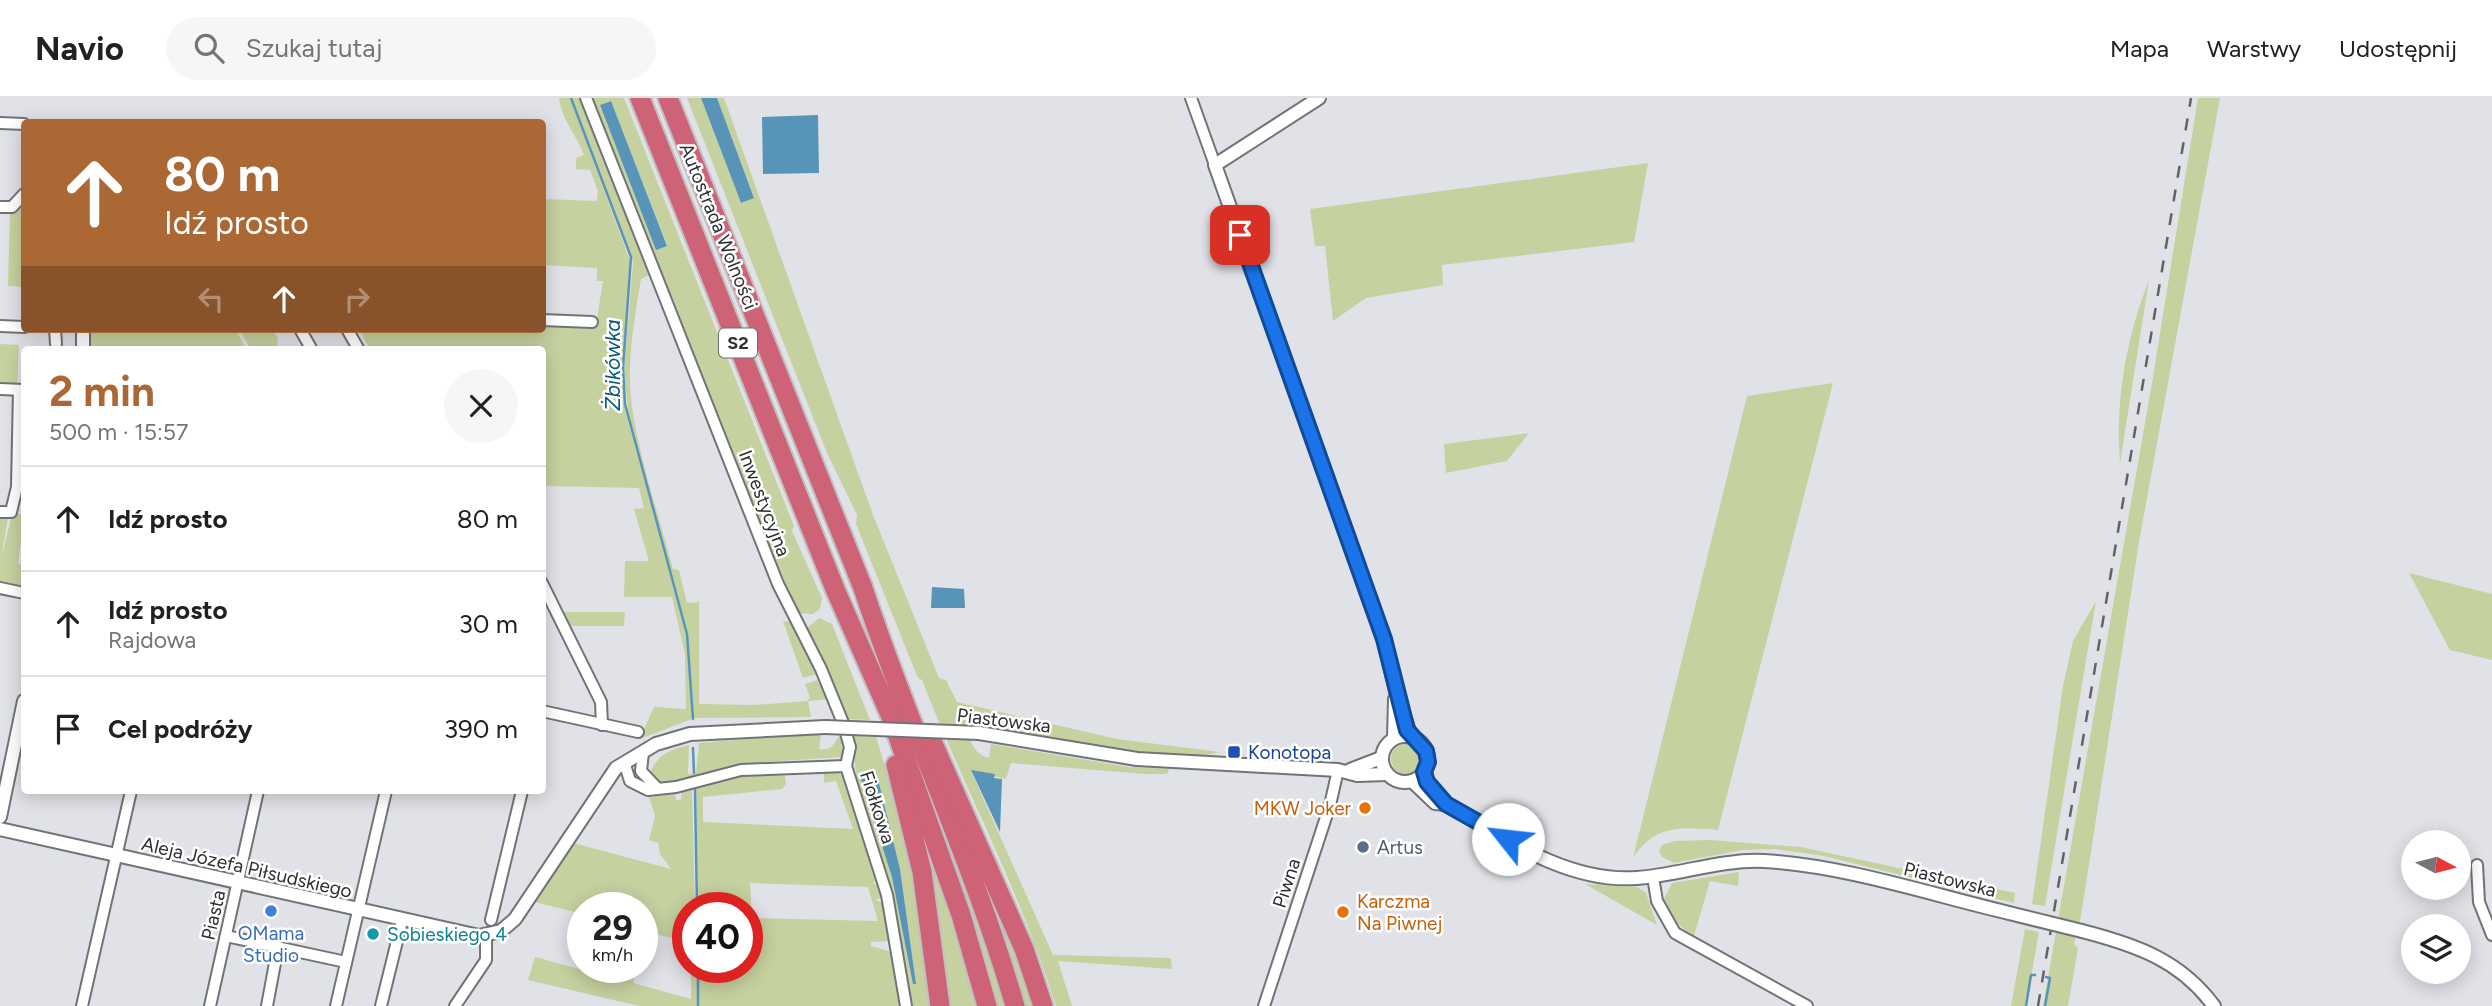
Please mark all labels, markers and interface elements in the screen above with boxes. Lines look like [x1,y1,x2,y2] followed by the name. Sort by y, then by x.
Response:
[166,17,656,80] search box
[35,29,124,68] text: Navio
[190,29,228,67] icon: search
[246,32,382,64] text: Szukaj tutaj
[2110,34,2169,63] text: Mapa
[2207,34,2301,63] text: Warstwy
[2339,34,2457,63] text: Udostępnij
[675,140,762,313] street label: Autostrada Wolności
[164,144,280,203] text: 80 m
[49,147,140,238] icon: ahead
[164,204,309,242] text: Idź prosto
[1210,205,1270,265] pin
[1221,216,1259,254] icon: arrive
[192,280,230,318] icon: left
[265,280,303,318] icon: ahead
[338,280,376,318] icon: right
[600,319,625,411] water label: Żbikówka
[719,328,757,358] road number: S2
[49,366,155,417] text: 2 min
[444,369,518,443] button: close
[49,418,188,446] text: 500 m · 15:57
[734,447,795,560] street label: Inwestycyjna
[49,500,87,538] icon: ahead
[108,503,228,535] text: Idź prosto
[457,503,518,535] text: 80 m
[108,594,228,626] text: Idź prosto
[49,605,87,643] icon: ahead
[459,608,518,640] text: 30 m
[108,626,196,654] text: Rajdowa
[956,703,1052,738] street label: Piastowska
[49,710,87,748] icon: arrive
[108,713,252,745] text: Cel podróży
[444,713,518,745] text: 390 m
[1248,741,1331,764] place label: Konotopa
[1226,744,1242,760] marker: Konotopa
[855,768,900,846] street label: Fiołkowa
[1254,797,1352,820] place label: MKW Joker
[1357,800,1373,816] marker: MKW Joker
[1471,802,1545,876] position arrow
[2401,830,2471,900] north arrow
[2401,830,2471,984] map controls
[139,832,354,903] street label: Aleja Józefa Piłsudskiego
[1377,836,1423,859] place label: Artus
[1355,839,1371,855] marker: Artus
[1268,856,1305,911] street label: Piwna
[1901,857,1998,902] street label: Piastowska
[197,888,230,942] street label: Piasta
[1357,890,1442,935] place label: Karczma Na Piwnej
[672,892,763,983] speed limit sign: 40
[263,903,279,919] marker: OMama Studio
[1335,904,1351,920] marker: Karczma Na Piwnej
[592,907,633,949] text: 29
[2401,914,2471,984] button: layers
[238,922,304,967] place label: OMama Studio
[387,923,507,946] place label: Sobieskiego 4
[365,926,381,942] marker: Sobieskiego 4
[592,944,633,966] text: km/h

